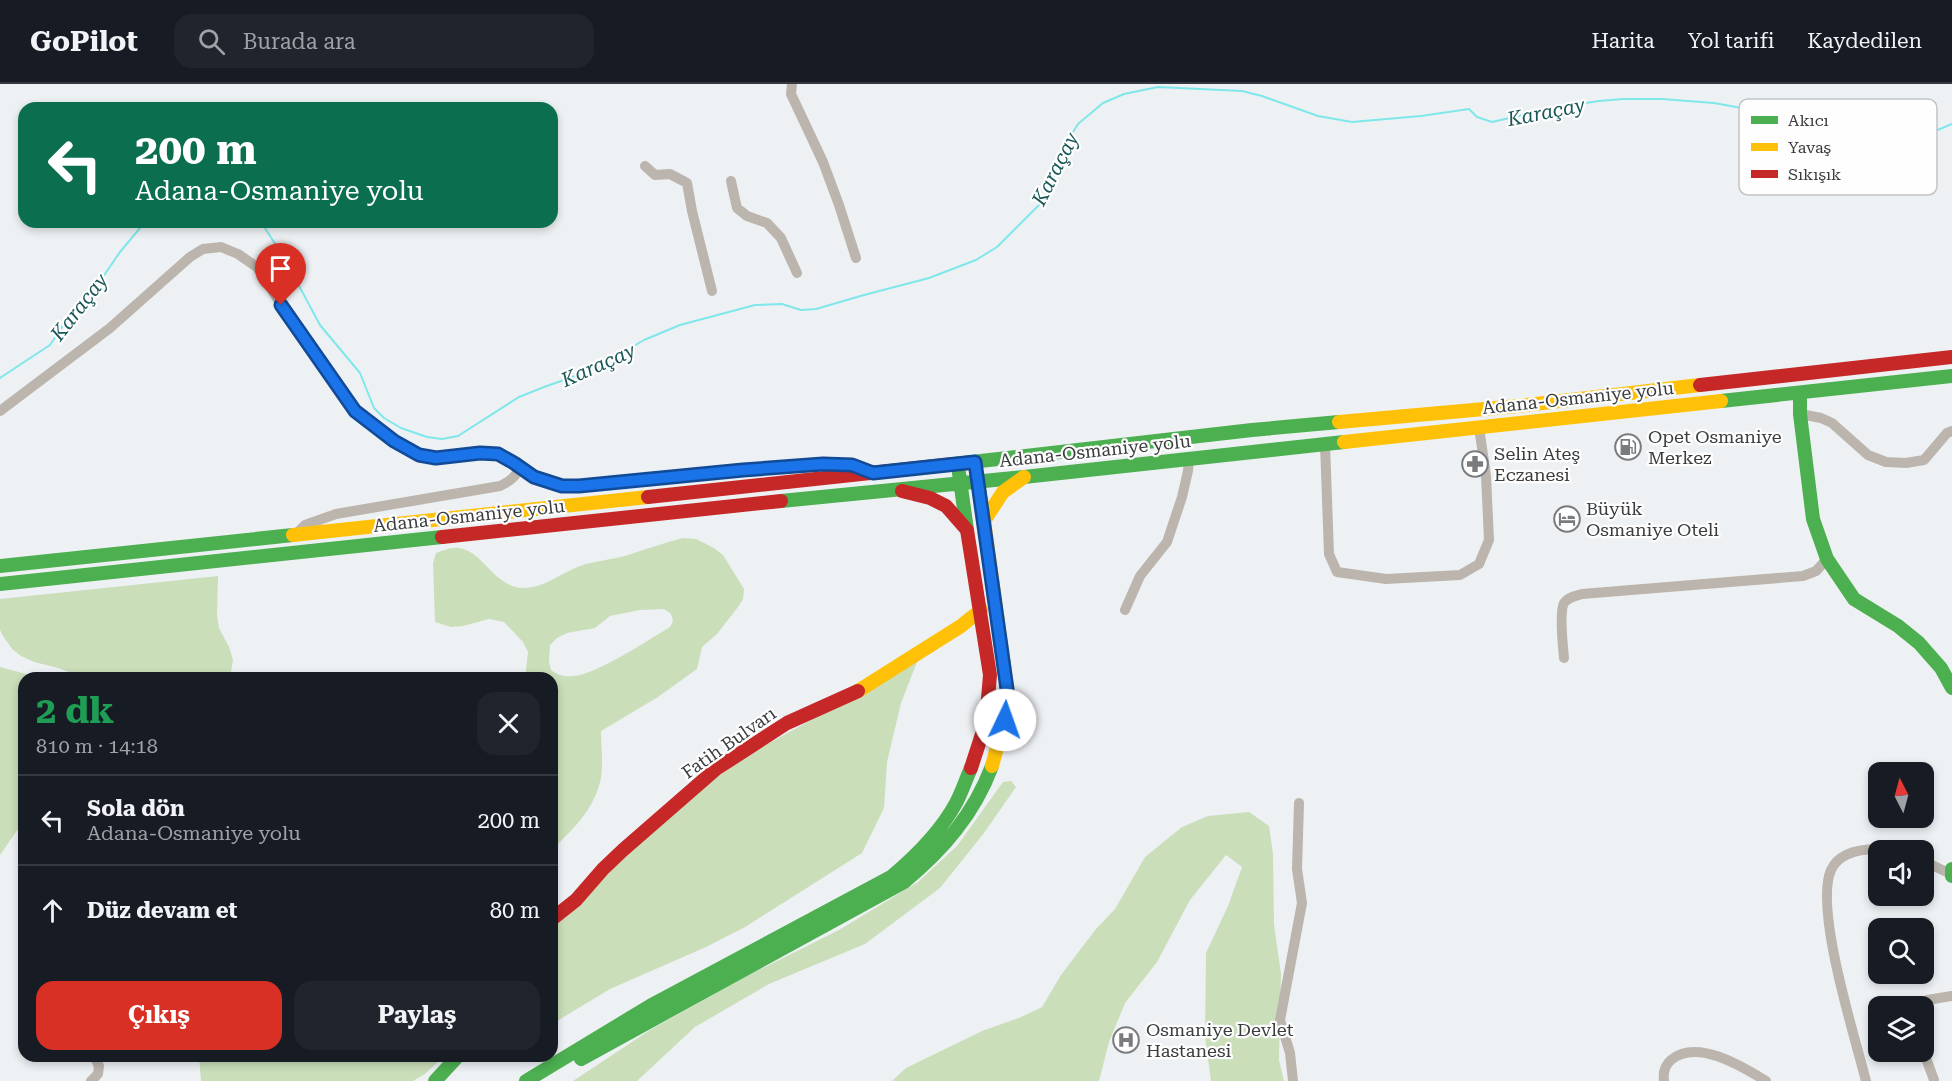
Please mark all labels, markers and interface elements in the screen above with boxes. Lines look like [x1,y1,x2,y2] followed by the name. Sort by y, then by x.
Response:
[174,14,594,68] search box
[30,25,138,58] text: GoPilot
[195,25,228,58] icon: search
[243,29,356,54] text: Burada ara
[1592,29,1655,53] text: Harita
[1688,29,1774,53] text: Yol tarifi
[1807,29,1922,53] text: Kaydedilen
[1504,93,1588,131] water label: Karaçay
[1739,99,1937,195] legend
[1788,111,1829,130] text: Akıcı
[135,125,257,174] text: 200 m
[36,126,114,204] icon: left
[1026,128,1084,210] water label: Karaçay
[1788,138,1832,157] text: Yavaş
[1788,165,1841,184] text: Sıkışık
[135,175,424,207] text: Adana-Osmaniye yolu
[255,243,306,305] pin
[264,252,297,285] icon: arrive
[45,268,113,346] water label: Karaçay
[556,338,639,392] water label: Karaçay
[1481,377,1675,418] street label: Adana-Osmaniye yolu
[1648,426,1782,468] place label: Opet Osmaniye Merkez
[998,430,1192,471] street label: Adana-Osmaniye yolu
[1613,432,1643,462] fuel station icon: Opet Osmaniye Merkez
[1494,443,1580,485] place label: Selin Ateş Eczanesi
[1460,449,1490,479] pharmacy icon: Selin Ateş Eczanesi
[372,495,566,536] street label: Adana-Osmaniye yolu
[1586,498,1719,540] place label: Büyük Osmaniye Oteli
[1552,504,1582,534] hotel icon: Büyük Osmaniye Oteli
[973,688,1037,752] position arrow
[36,690,114,732] text: 2 dk
[477,692,540,755] button: close
[678,702,780,783] street label: Fatih Bulvarı
[36,734,158,758] text: 810 m · 14:18
[1868,762,1934,828] north arrow
[1868,762,1934,1062] map controls
[87,796,185,821] text: Sola dön
[36,804,69,837] icon: left
[477,808,540,833] text: 200 m
[87,821,301,845] text: Adana-Osmaniye yolu
[1868,840,1934,906] button: sound
[36,894,69,927] icon: ahead
[87,898,238,923] text: Düz devam et
[490,898,540,923] text: 80 m
[1868,918,1934,984] button: search
[36,981,282,1050] button: Çıkış
[294,981,540,1050] button: Paylaş
[1868,996,1934,1062] button: layers
[1146,1019,1294,1061] place label: Osmaniye Devlet Hastanesi
[1111,1025,1141,1055] hospital icon: Osmaniye Devlet Hastanesi

